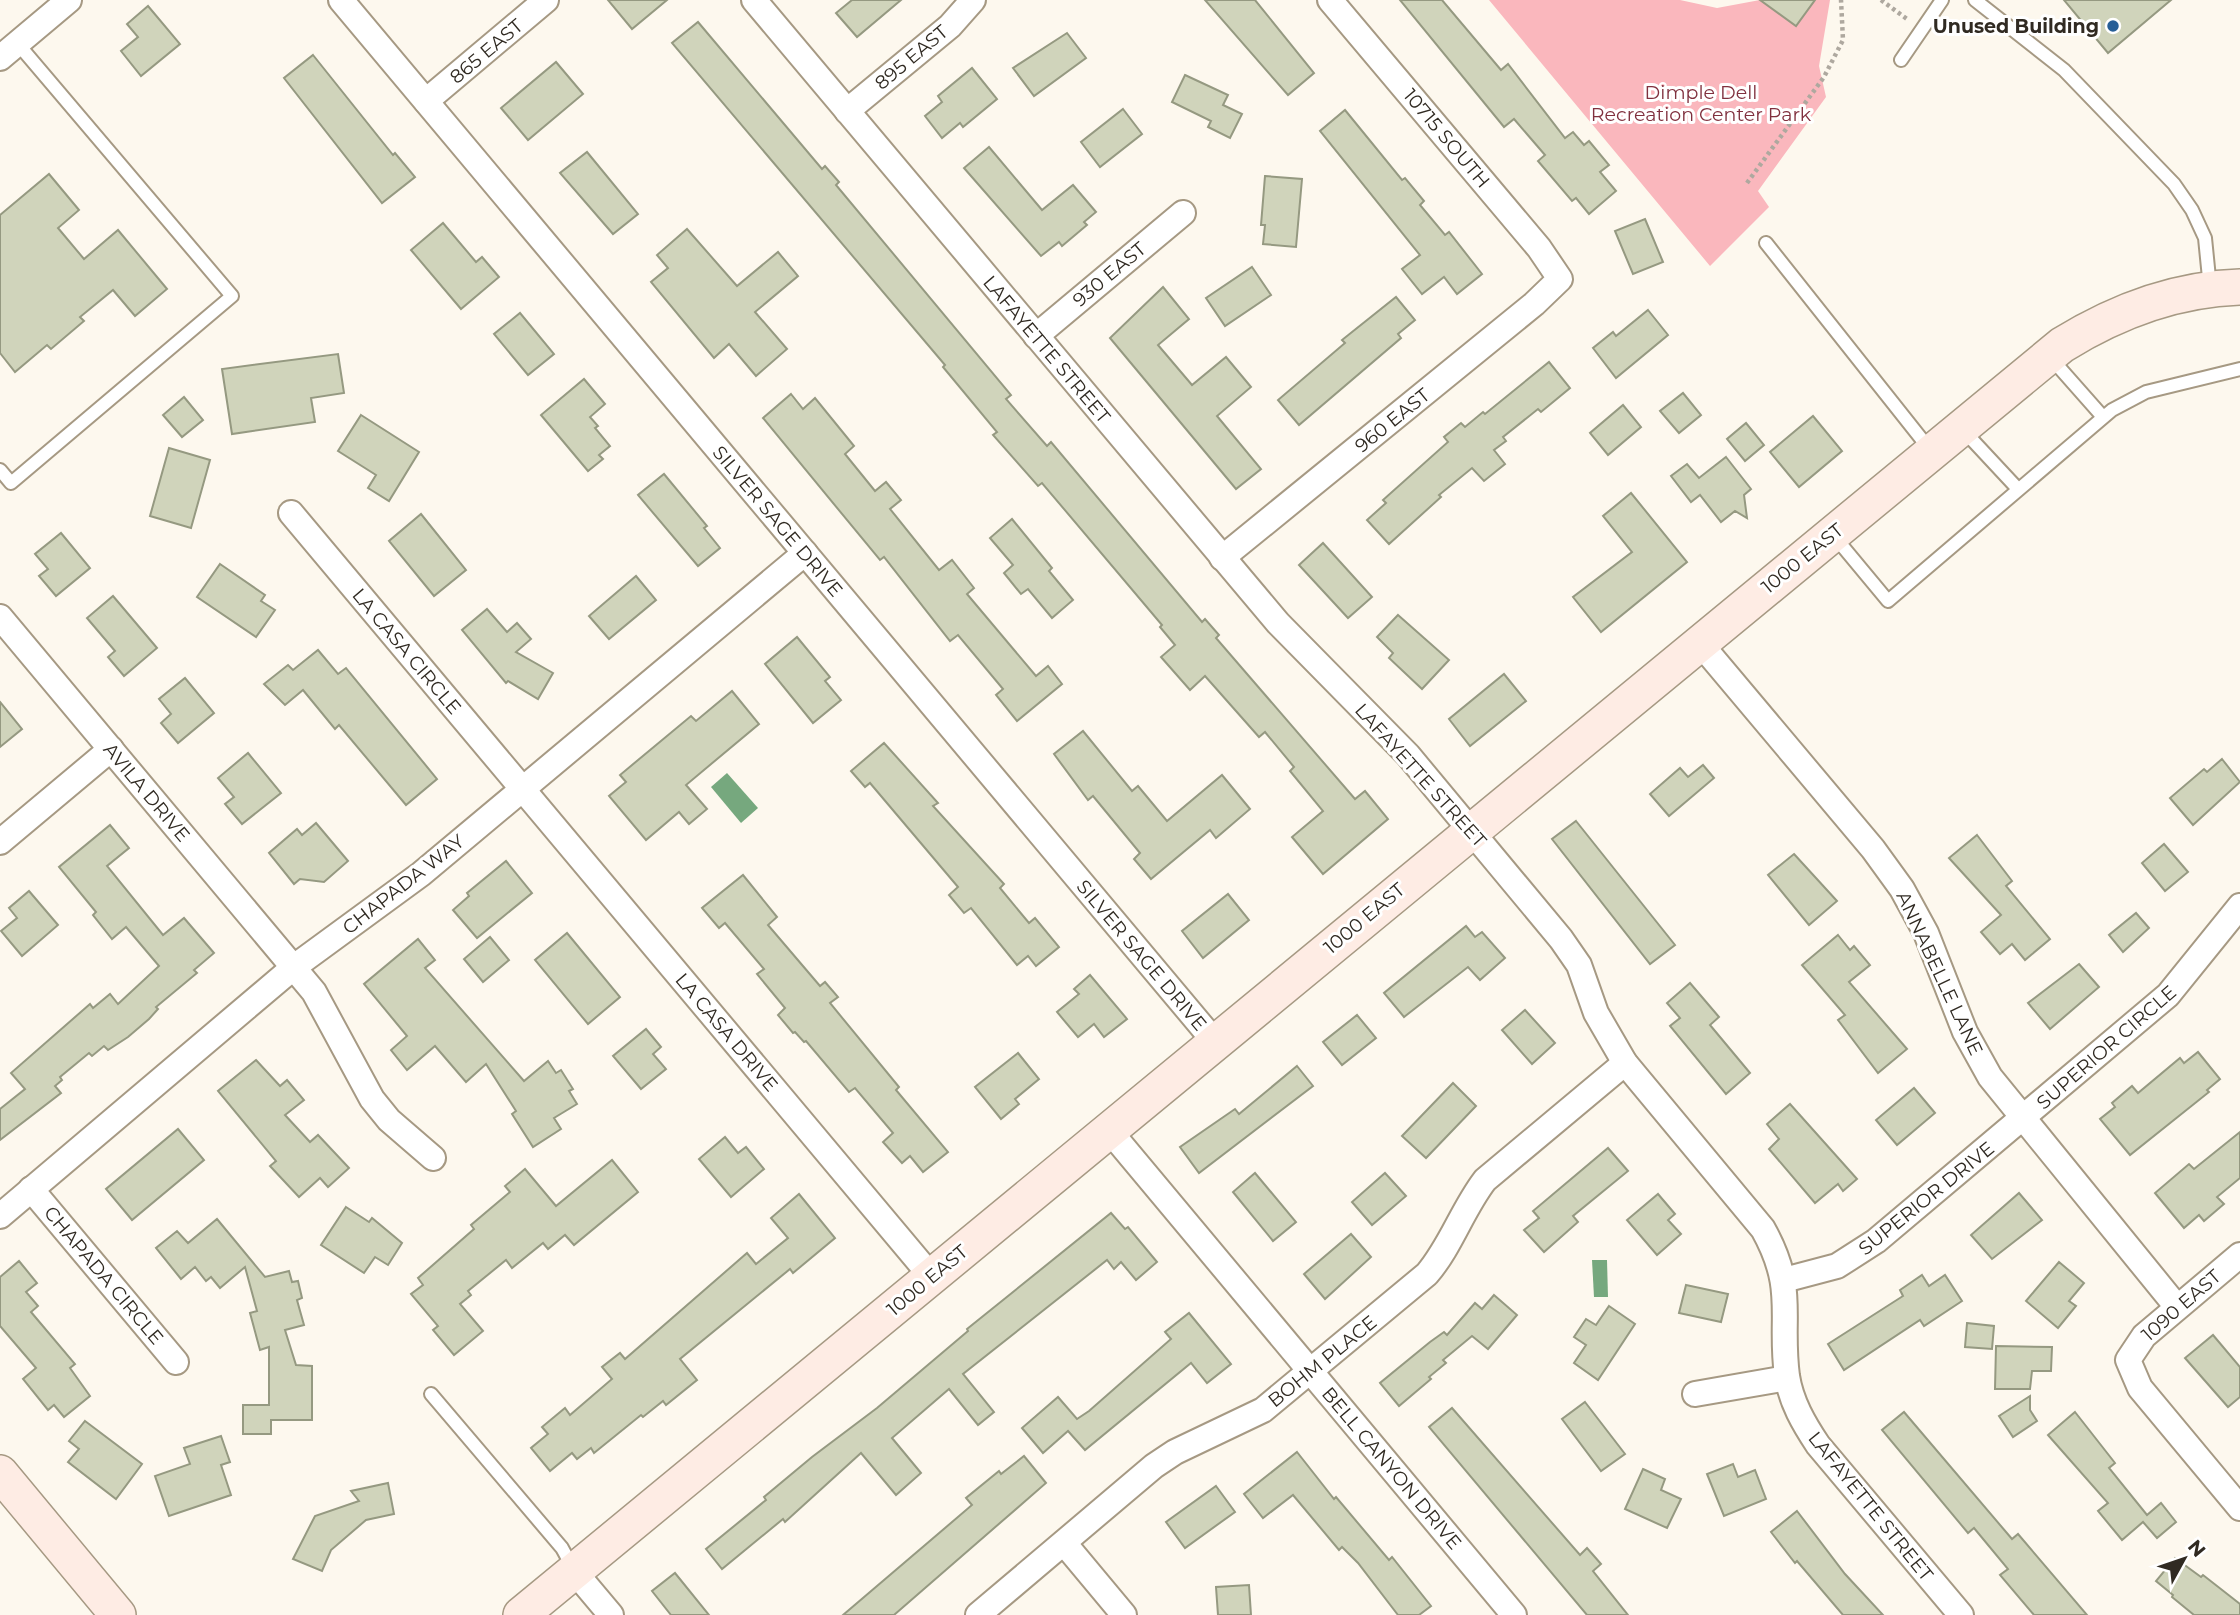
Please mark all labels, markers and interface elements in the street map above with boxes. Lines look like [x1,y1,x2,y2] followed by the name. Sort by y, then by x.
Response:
[445,14,528,89] street label: 865 EAST
[1933,15,2099,38] place label: Unused Building
[2105,18,2121,34] marker: Unused Building
[870,20,953,95] street label: 895 EAST
[1591,81,1812,126] park label: Dimple Dell Recreation Center Park
[1399,84,1495,192] street label: 10715 SOUTH
[1068,237,1151,312] street label: 930 EAST
[978,271,1115,428] street label: LAFAYETTE STREET
[1350,383,1434,457] street label: 960 EAST
[708,441,848,602] street label: SILVER SAGE DRIVE
[1757,518,1848,598] street label: 1000 EAST
[347,584,466,719] street label: LA CASA CIRCLE
[1350,699,1491,852] street label: LAFAYETTE STREET
[99,738,195,846] street label: AVILA DRIVE
[338,829,470,939] street label: CHAPADA WAY
[1072,875,1212,1036] street label: SILVER SAGE DRIVE
[1319,878,1409,959] street label: 1000 EAST
[1891,888,1988,1059] street label: ANNABELLE LANE
[670,968,783,1096] street label: LA CASA DRIVE
[2032,981,2181,1114] street label: SUPERIOR CIRCLE
[1854,1137,1999,1260] street label: SUPERIOR DRIVE
[39,1202,168,1349] street label: CHAPADA CIRCLE
[882,1240,972,1321] street label: 1000 EAST
[2137,1265,2226,1346] street label: 1090 EAST
[1263,1311,1381,1412] street label: BOHM PLACE
[1317,1383,1466,1554] street label: BELL CANYON DRIVE
[1803,1427,1938,1586] street label: LAFAYETTE STREET
[2149,1524,2219,1594] north arrow
[2183,1535,2210,1562] text: N

